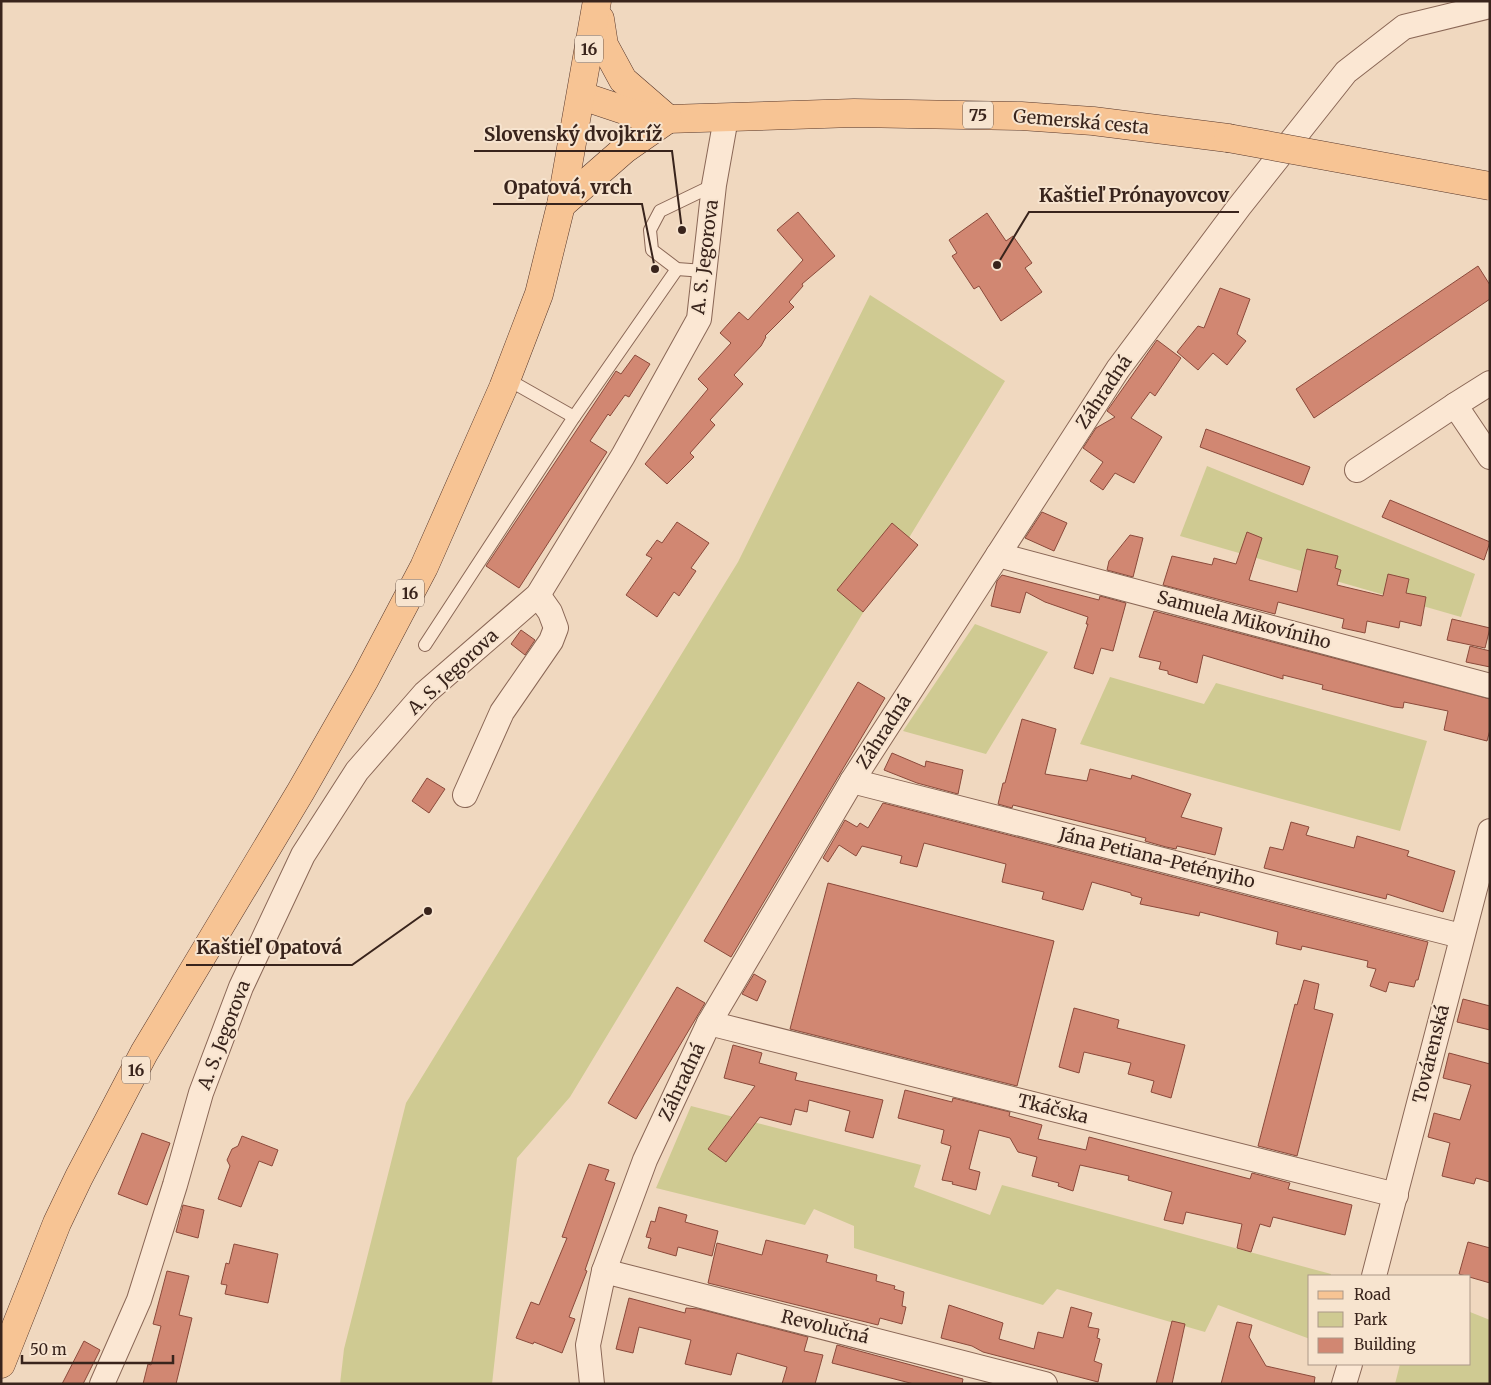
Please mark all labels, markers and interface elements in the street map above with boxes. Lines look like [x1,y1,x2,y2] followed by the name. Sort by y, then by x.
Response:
[575,36,603,62] road number: 16
[963,102,993,128] road number: 75
[1012,104,1150,139] street label: Gemerská cesta
[474,117,672,151] callout: Slovenský dvojkríž
[484,122,663,146] text: Slovenský dvojkríž
[493,170,642,204] callout: Opatová, vrch
[504,175,632,199] text: Opatová, vrch
[1029,178,1239,212] callout: Kaštieľ Prónayovcov
[1039,183,1230,207] text: Kaštieľ Prónayovcov
[686,198,723,317] street label: A. S. Jegorova
[1071,350,1137,433] street label: Záhradná
[396,580,424,606] road number: 16
[1155,585,1334,654] street label: Samuela Mikovíniho
[402,624,503,720] street label: A. S. Jegorova
[851,690,916,773] street label: Záhradná
[1056,822,1258,893] street label: Jána Petiana-Petényiho
[186,931,352,965] callout: Kaštieľ Opatová
[196,935,342,959] text: Kaštieľ Opatová
[192,976,255,1094] street label: A. S. Jegorova
[1407,1002,1454,1106] street label: Továrenská
[653,1039,710,1125] street label: Záhradná
[122,1056,150,1084] road number: 16
[1015,1089,1091,1129] street label: Tkáčska
[1308,1275,1471,1365] legend
[1354,1285,1390,1304] text: Road
[779,1305,872,1349] street label: Revolučná
[1354,1310,1388,1329] text: Park
[22,1332,174,1364] scale bar
[1354,1335,1416,1354] text: Building
[30,1340,67,1359] text: 50 m

